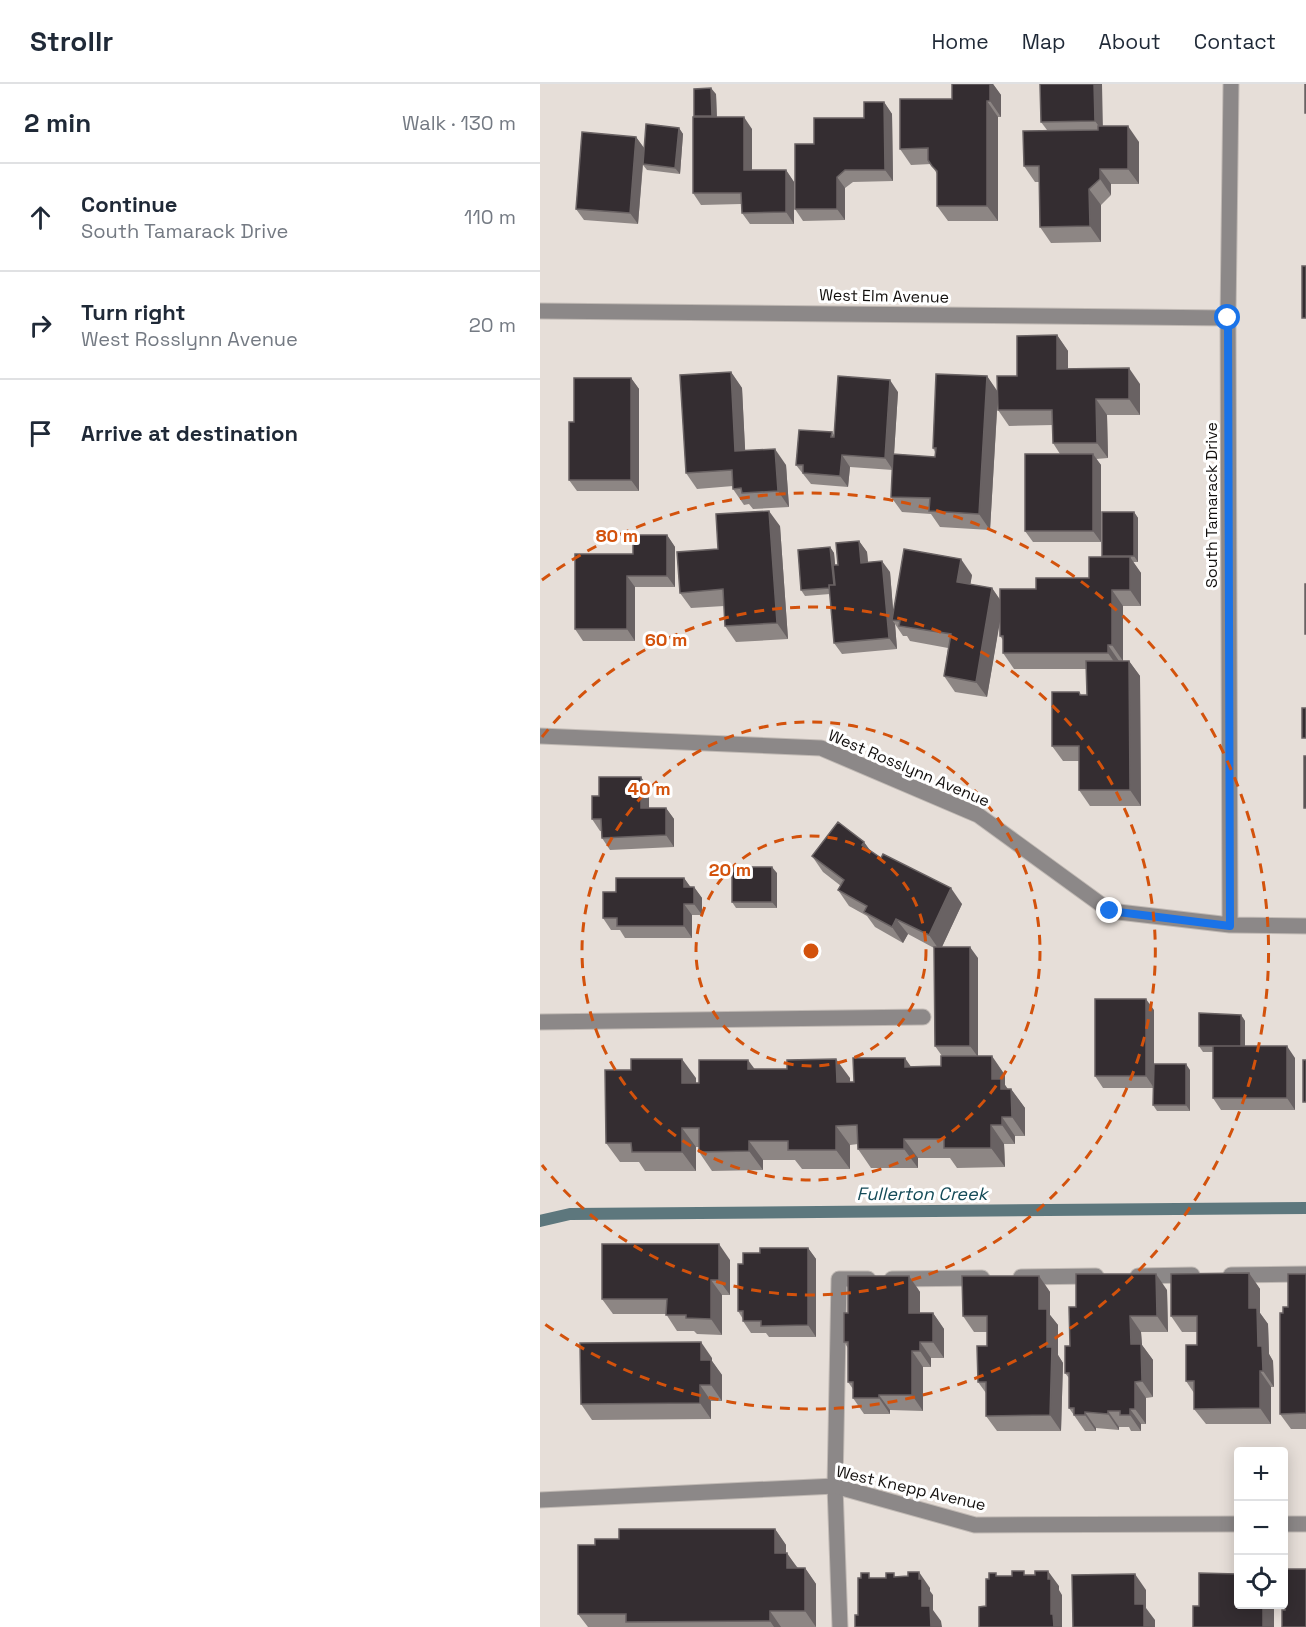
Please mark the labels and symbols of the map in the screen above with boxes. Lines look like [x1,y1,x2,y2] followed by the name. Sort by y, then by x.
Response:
[819,284,949,308] street label: West Elm Avenue
[1214,304,1240,330] route start
[1201,422,1222,588] street label: South Tamarack Drive
[596,524,638,547] text: 80 m
[645,628,687,651] text: 60 m
[825,724,993,812] street label: West Rosslynn Avenue
[627,777,671,800] text: 40 m
[709,858,751,881] text: 20 m
[1096,897,1122,923] route end
[801,941,821,961] centre of rings
[857,1182,990,1205] water label: Fullerton Creek
[834,1461,988,1515] street label: West Knepp Avenue

